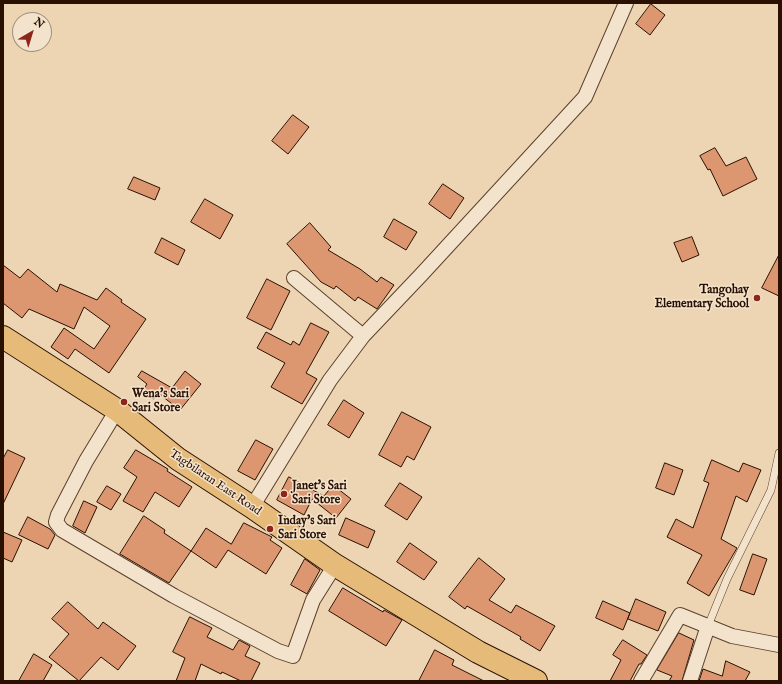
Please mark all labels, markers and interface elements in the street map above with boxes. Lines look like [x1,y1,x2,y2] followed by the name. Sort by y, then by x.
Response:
[12,12,52,52] north arrow
[31,15,47,32] text: N
[655,284,749,312] place label: Tangohay Elementary School
[752,293,762,303] marker: Tangohay Elementary School
[132,388,189,416] place label: Wena's Sari Sari Store
[119,397,129,407] marker: Wena's Sari Sari Store
[166,447,264,519] street label: Tagbilaran East Road
[292,480,347,508] place label: Janet's Sari Sari Store
[279,489,289,499] marker: Janet's Sari Sari Store
[278,515,336,543] place label: Inday's Sari Sari Store
[265,524,275,534] marker: Inday's Sari Sari Store

